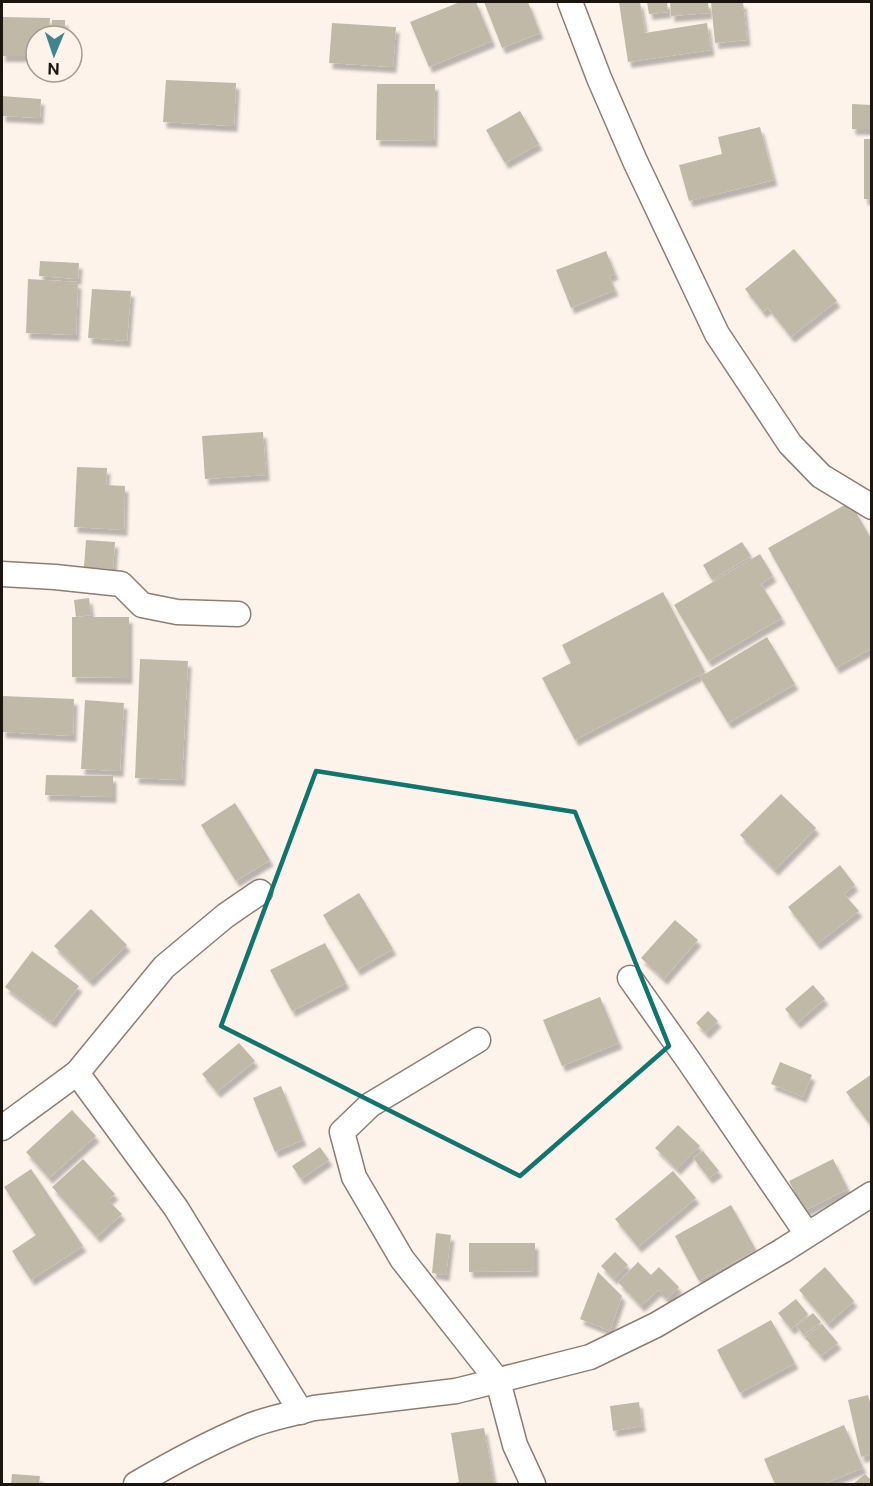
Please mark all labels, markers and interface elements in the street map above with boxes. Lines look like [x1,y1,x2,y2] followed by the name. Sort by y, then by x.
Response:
[24,24,84,84] north arrow
[47,59,60,78] text: N

